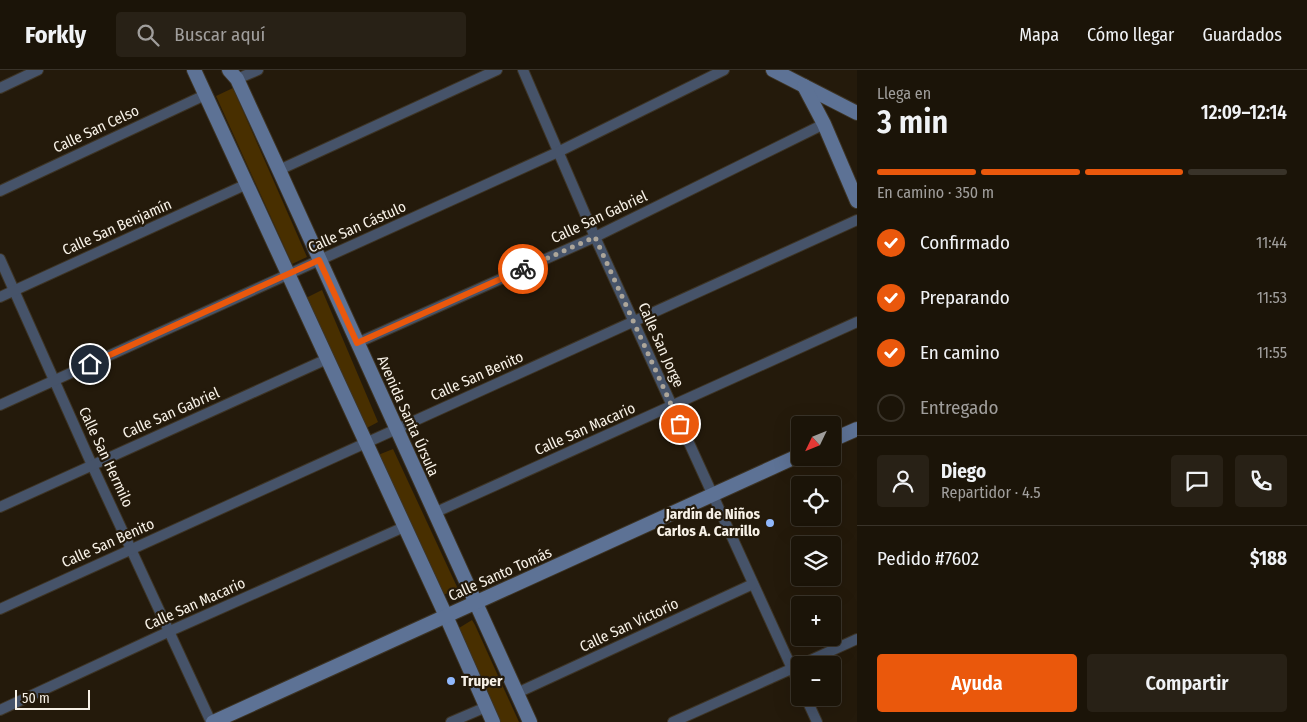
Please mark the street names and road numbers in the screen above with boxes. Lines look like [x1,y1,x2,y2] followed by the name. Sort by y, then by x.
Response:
[50,101,142,157] street label: Calle San Celso
[548,187,650,247] street label: Calle San Gabriel
[60,195,174,259] street label: Calle San Benjamín
[305,197,409,257] street label: Calle San Cástulo
[634,300,688,390] street label: Calle San Jorge
[428,347,526,404] street label: Calle San Benito
[373,353,443,479] street label: Avenida Santa Úrsula
[120,384,222,442] street label: Calle San Gabriel
[532,399,638,459] street label: Calle San Macario
[75,404,137,510] street label: Calle San Hermilo
[59,514,157,571] street label: Calle San Benito
[445,543,555,605] street label: Calle Santo Tomás
[142,574,248,634] street label: Calle San Macario
[577,594,681,656] street label: Calle San Victorio

